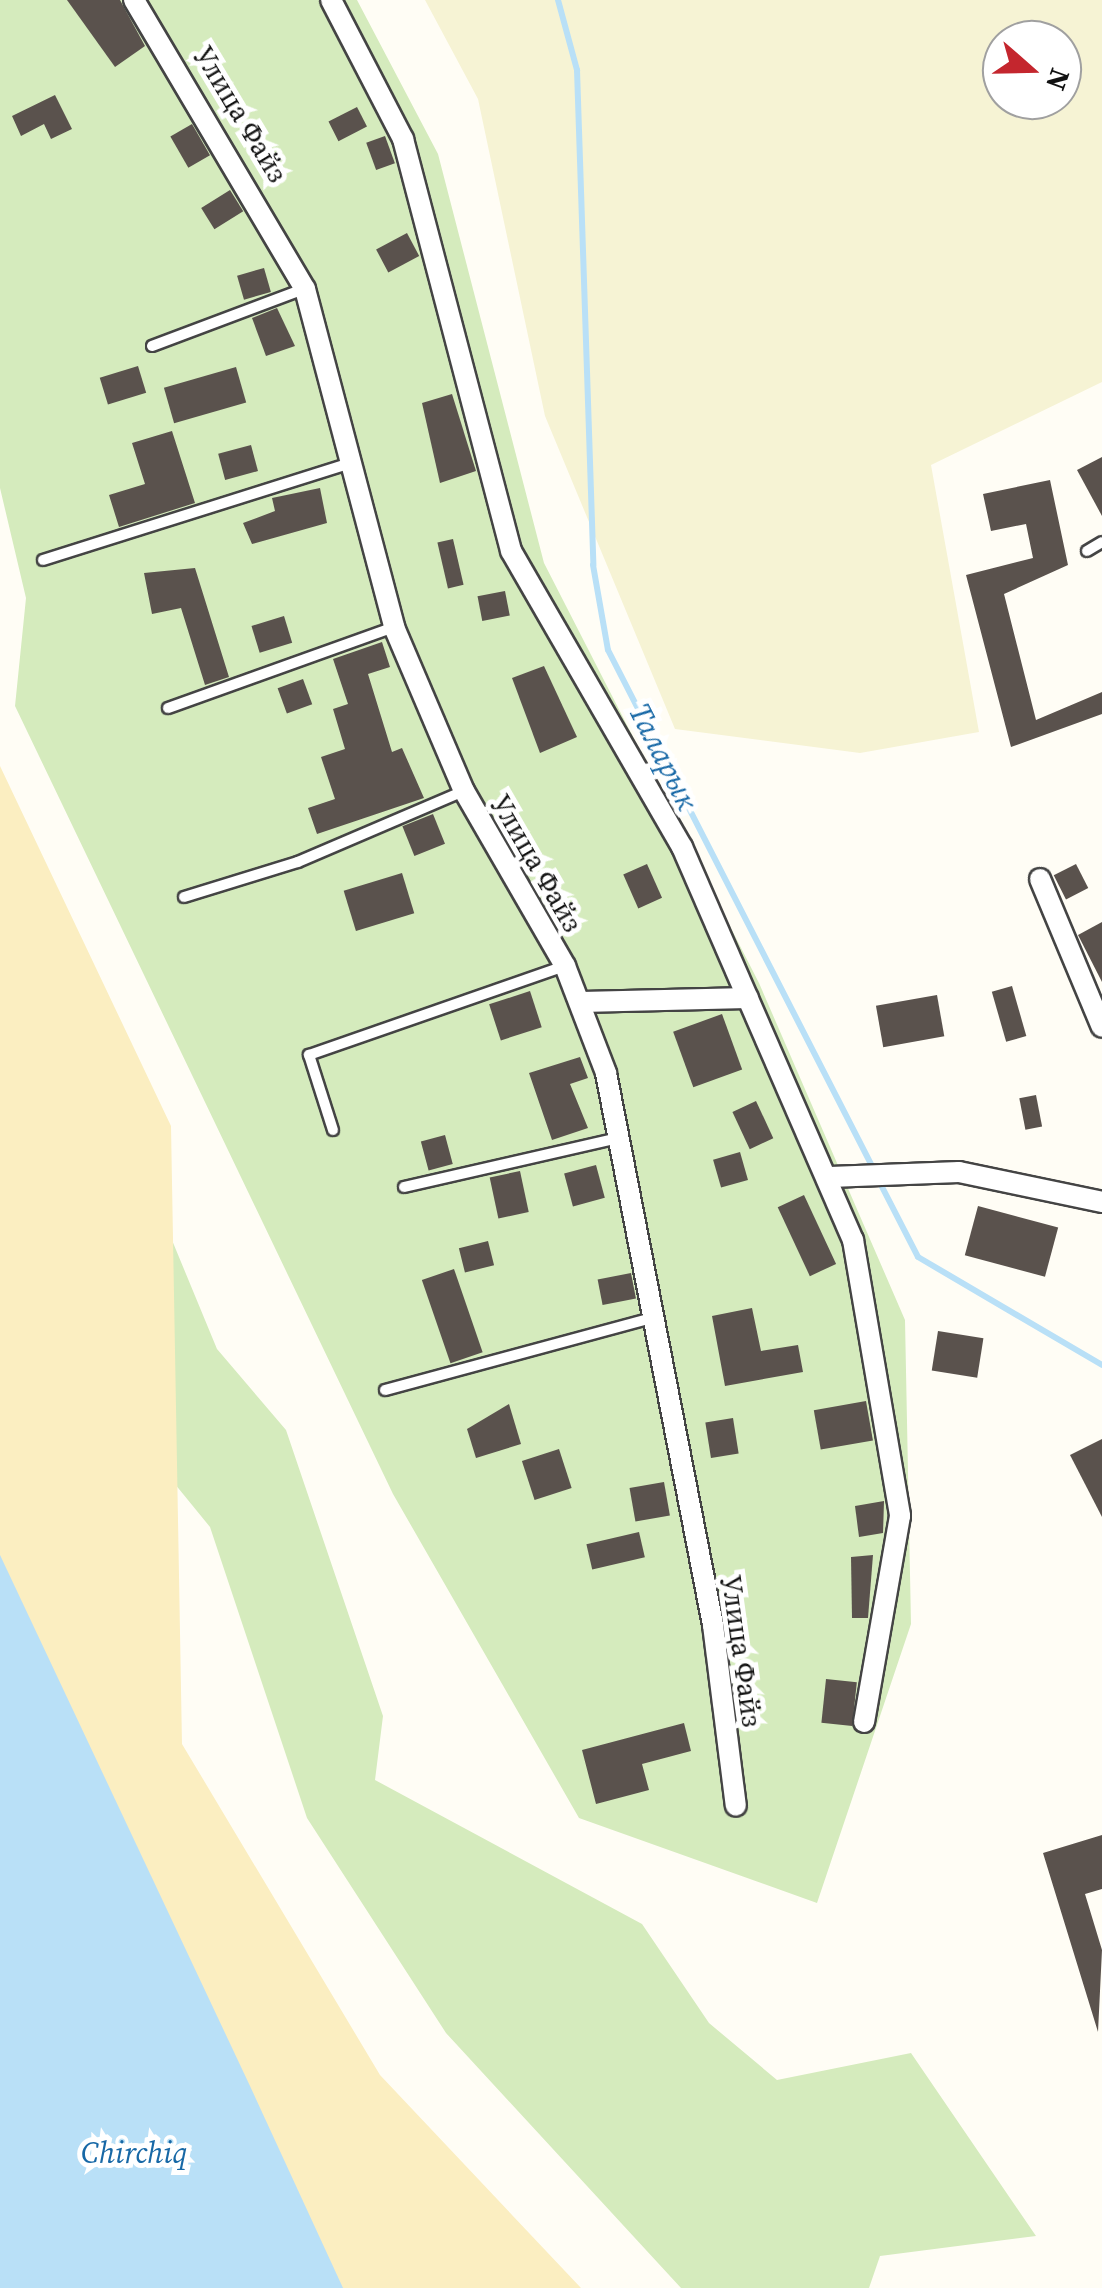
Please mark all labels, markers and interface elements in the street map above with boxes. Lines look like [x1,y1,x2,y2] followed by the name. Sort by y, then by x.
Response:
[982,20,1082,120] north arrow
[187,40,295,188] street label: Улица Файз
[1037,63,1080,96] text: N
[621,698,705,816] water label: Таларык
[484,788,590,938] street label: Улица Файз
[715,1573,769,1729] street label: Улица Файз
[81,2135,187,2171] water label: Chirchiq

